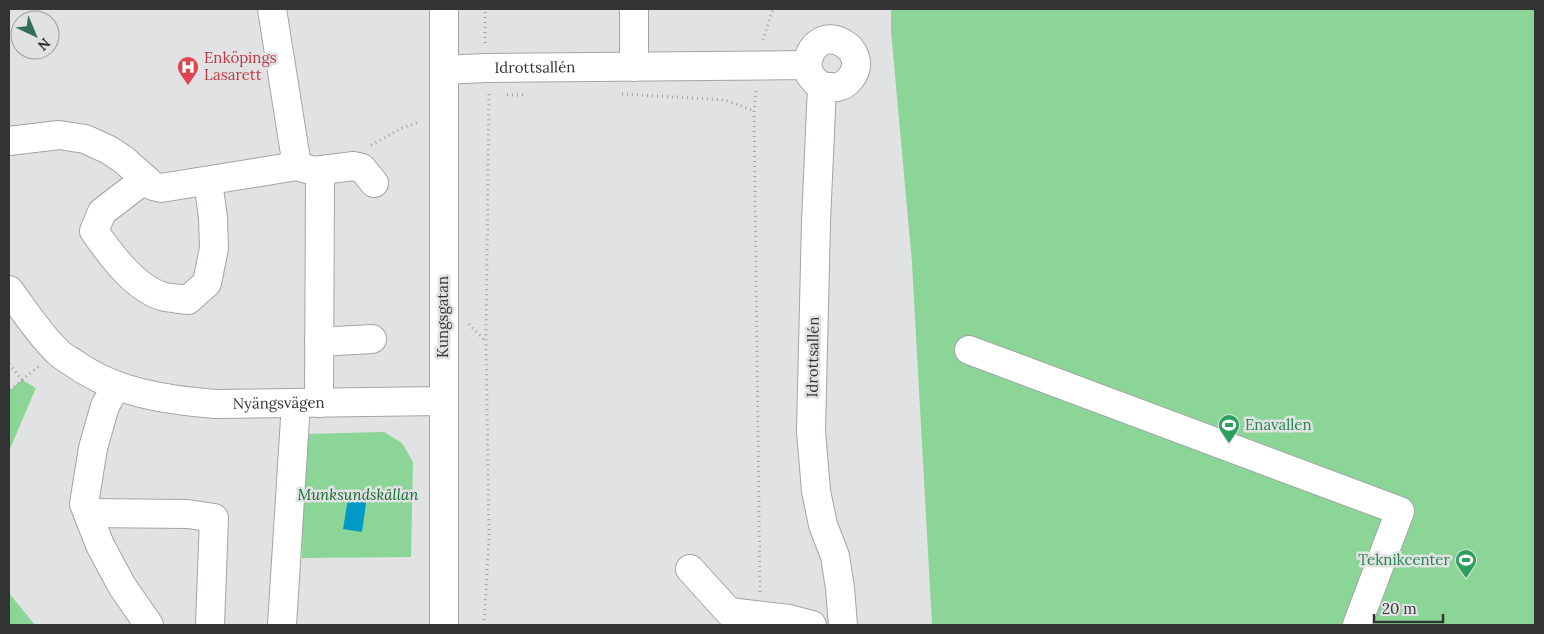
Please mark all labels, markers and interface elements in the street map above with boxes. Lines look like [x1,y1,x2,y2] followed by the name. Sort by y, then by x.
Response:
[10,10,60,60] north arrow
[34,34,54,55] text: N
[204,48,277,84] place label: Enköpings Lasarett
[176,55,200,86] hospital icon: Enköpings Lasarett
[494,57,575,77] street label: Idrottsallén
[433,276,452,358] street label: Kungsgatan
[802,316,823,397] street label: Idrottsallén
[232,393,325,413] street label: Nyängsvägen
[1217,413,1241,444] sports icon: Enavallen
[1245,415,1312,434] place label: Enavallen
[298,485,419,504] park label: Munksundskällan
[1454,548,1478,579] sports icon: Teknikcenter
[1358,550,1450,569] place label: Teknikcenter
[1374,592,1443,624] scale bar
[1382,599,1417,618] text: 20 m

